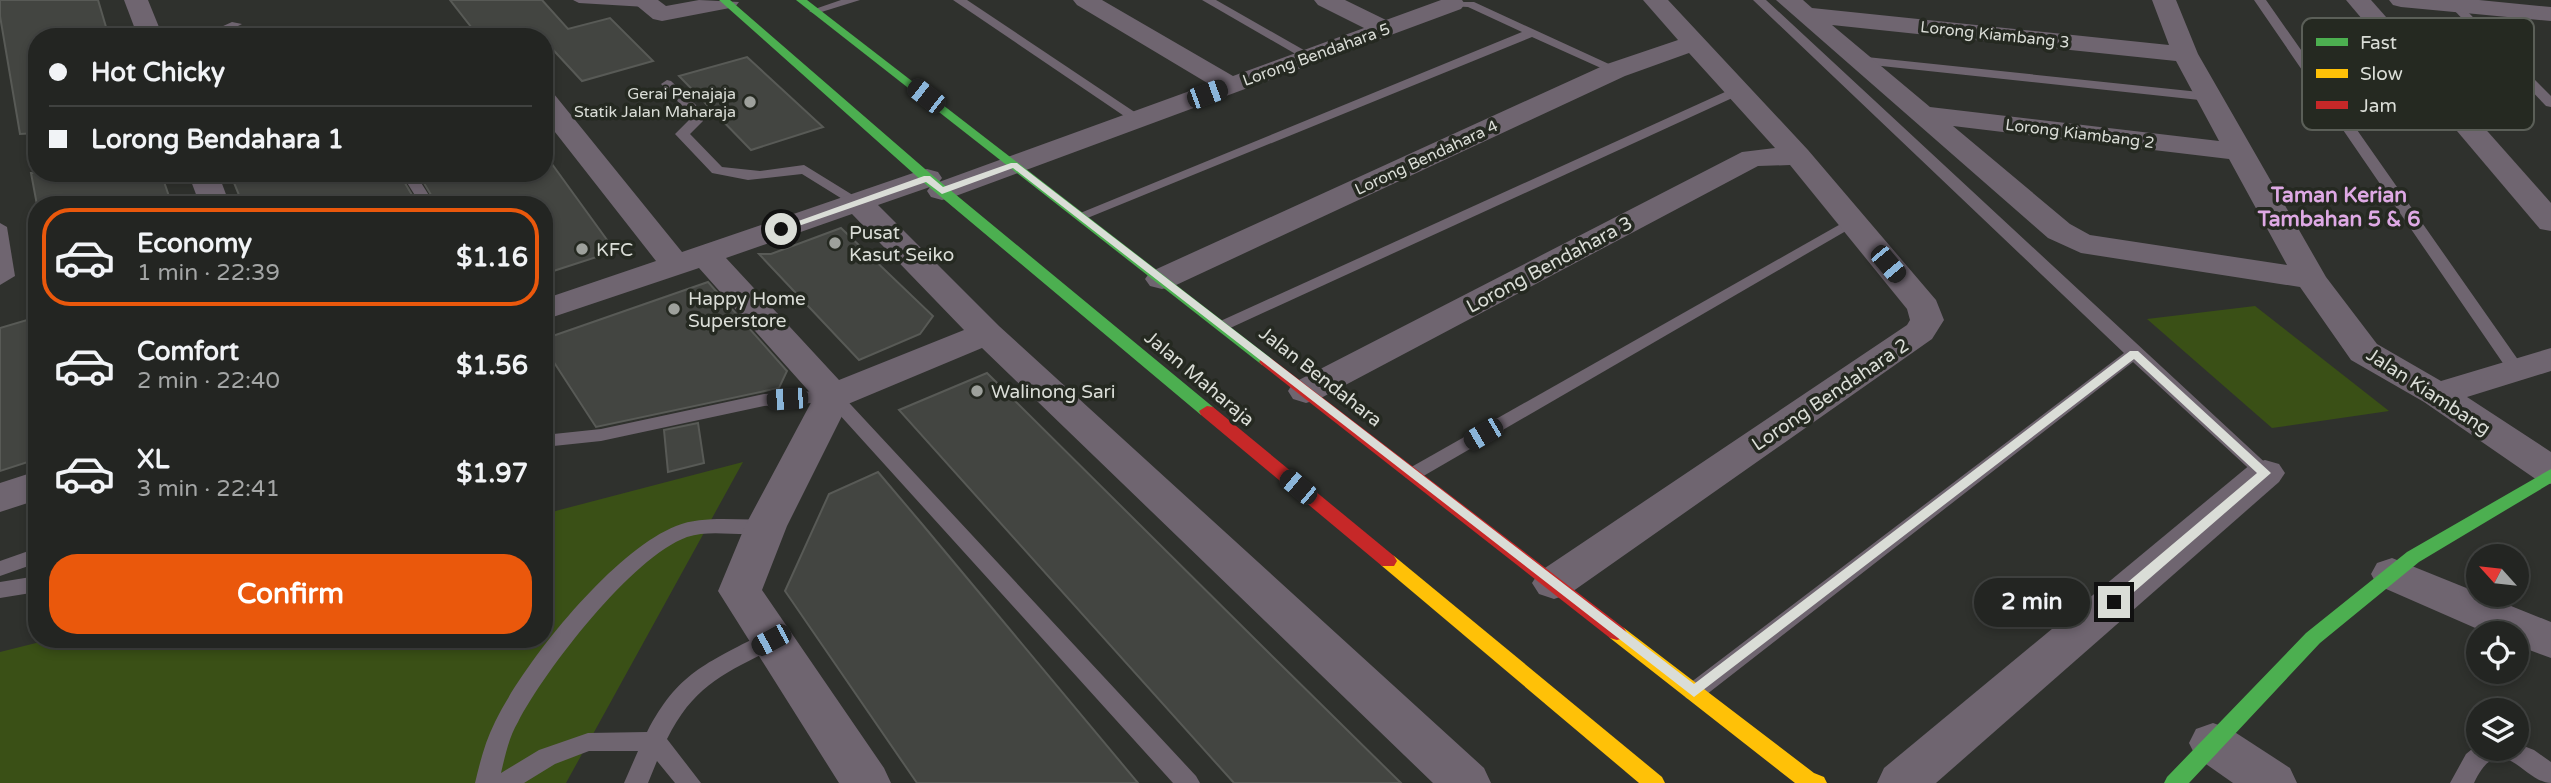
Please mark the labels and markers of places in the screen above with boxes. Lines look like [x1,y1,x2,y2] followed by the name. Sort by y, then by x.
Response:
[574,84,736,122] place label: Gerai Penajaja Statik Jalan Maharaja
[742,94,758,110] marker: Gerai Penajaja Statik Jalan Maharaja
[849,222,954,266] place label: Pusat Kasut Seiko
[827,235,843,251] marker: Pusat Kasut Seiko
[596,239,633,261] place label: KFC
[574,241,590,257] marker: KFC
[688,288,806,332] place label: Happy Home Superstore
[666,301,682,317] marker: Happy Home Superstore
[991,381,1116,403] place label: Walinong Sari
[969,383,985,399] marker: Walinong Sari

